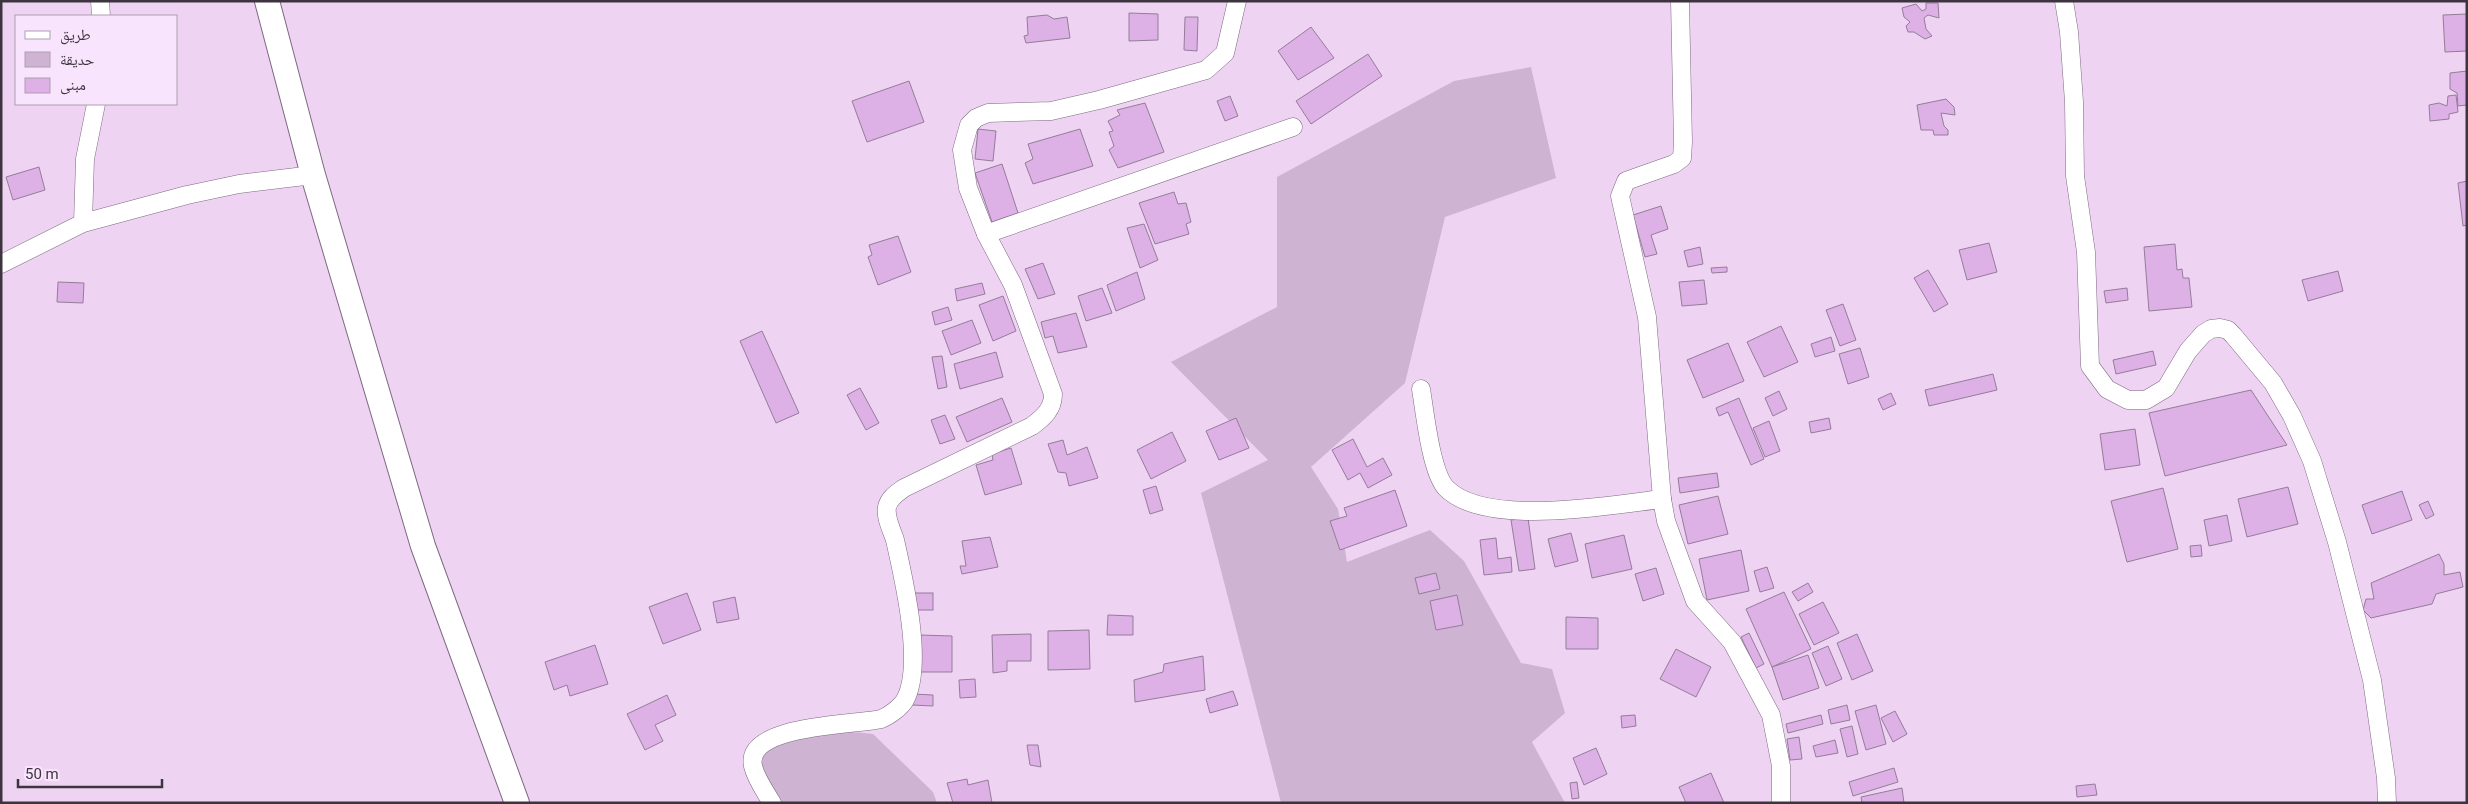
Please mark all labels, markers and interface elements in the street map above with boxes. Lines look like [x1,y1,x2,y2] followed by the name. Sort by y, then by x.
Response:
[15,15,178,105] legend
[60,26,91,45] text: طريق
[60,51,95,69] text: حديقة
[60,76,86,95] text: مبنى
[18,756,161,788] scale bar
[25,765,59,783] text: 50 m

